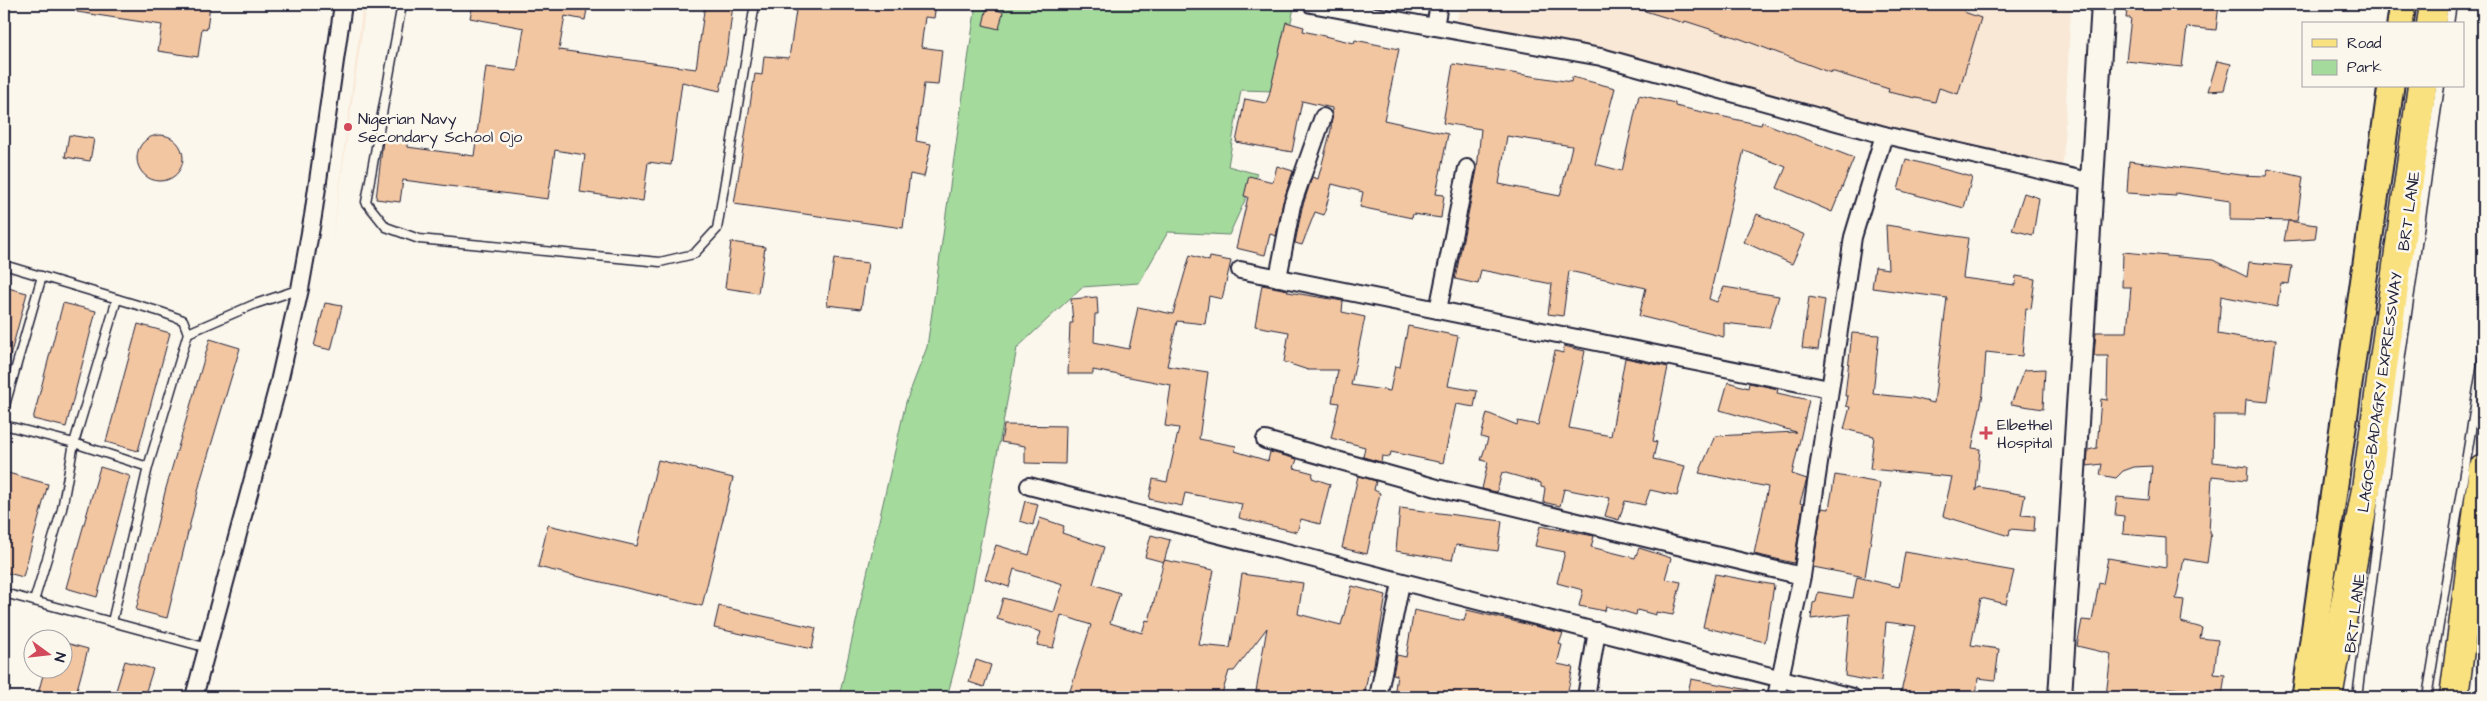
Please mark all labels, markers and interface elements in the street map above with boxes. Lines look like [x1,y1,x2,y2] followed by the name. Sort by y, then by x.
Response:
[2302,22,2464,88] legend
[2347,33,2382,54] text: Road
[2347,57,2382,78] text: Park
[358,108,522,149] place label: Nigerian Navy Secondary School Ojo
[342,121,354,133] marker: Nigerian Navy Secondary School Ojo
[2393,169,2426,252] street label: BRT LANE
[2352,270,2408,514] street label: LAGOS-BADAGRY EXPRESSWAY
[1997,414,2052,454] place label: Elbethel Hospital
[1979,426,1993,440] marker: Elbethel Hospital
[2339,572,2371,654] street label: BRT LANE
[22,628,72,678] north arrow
[49,650,70,664] text: N

